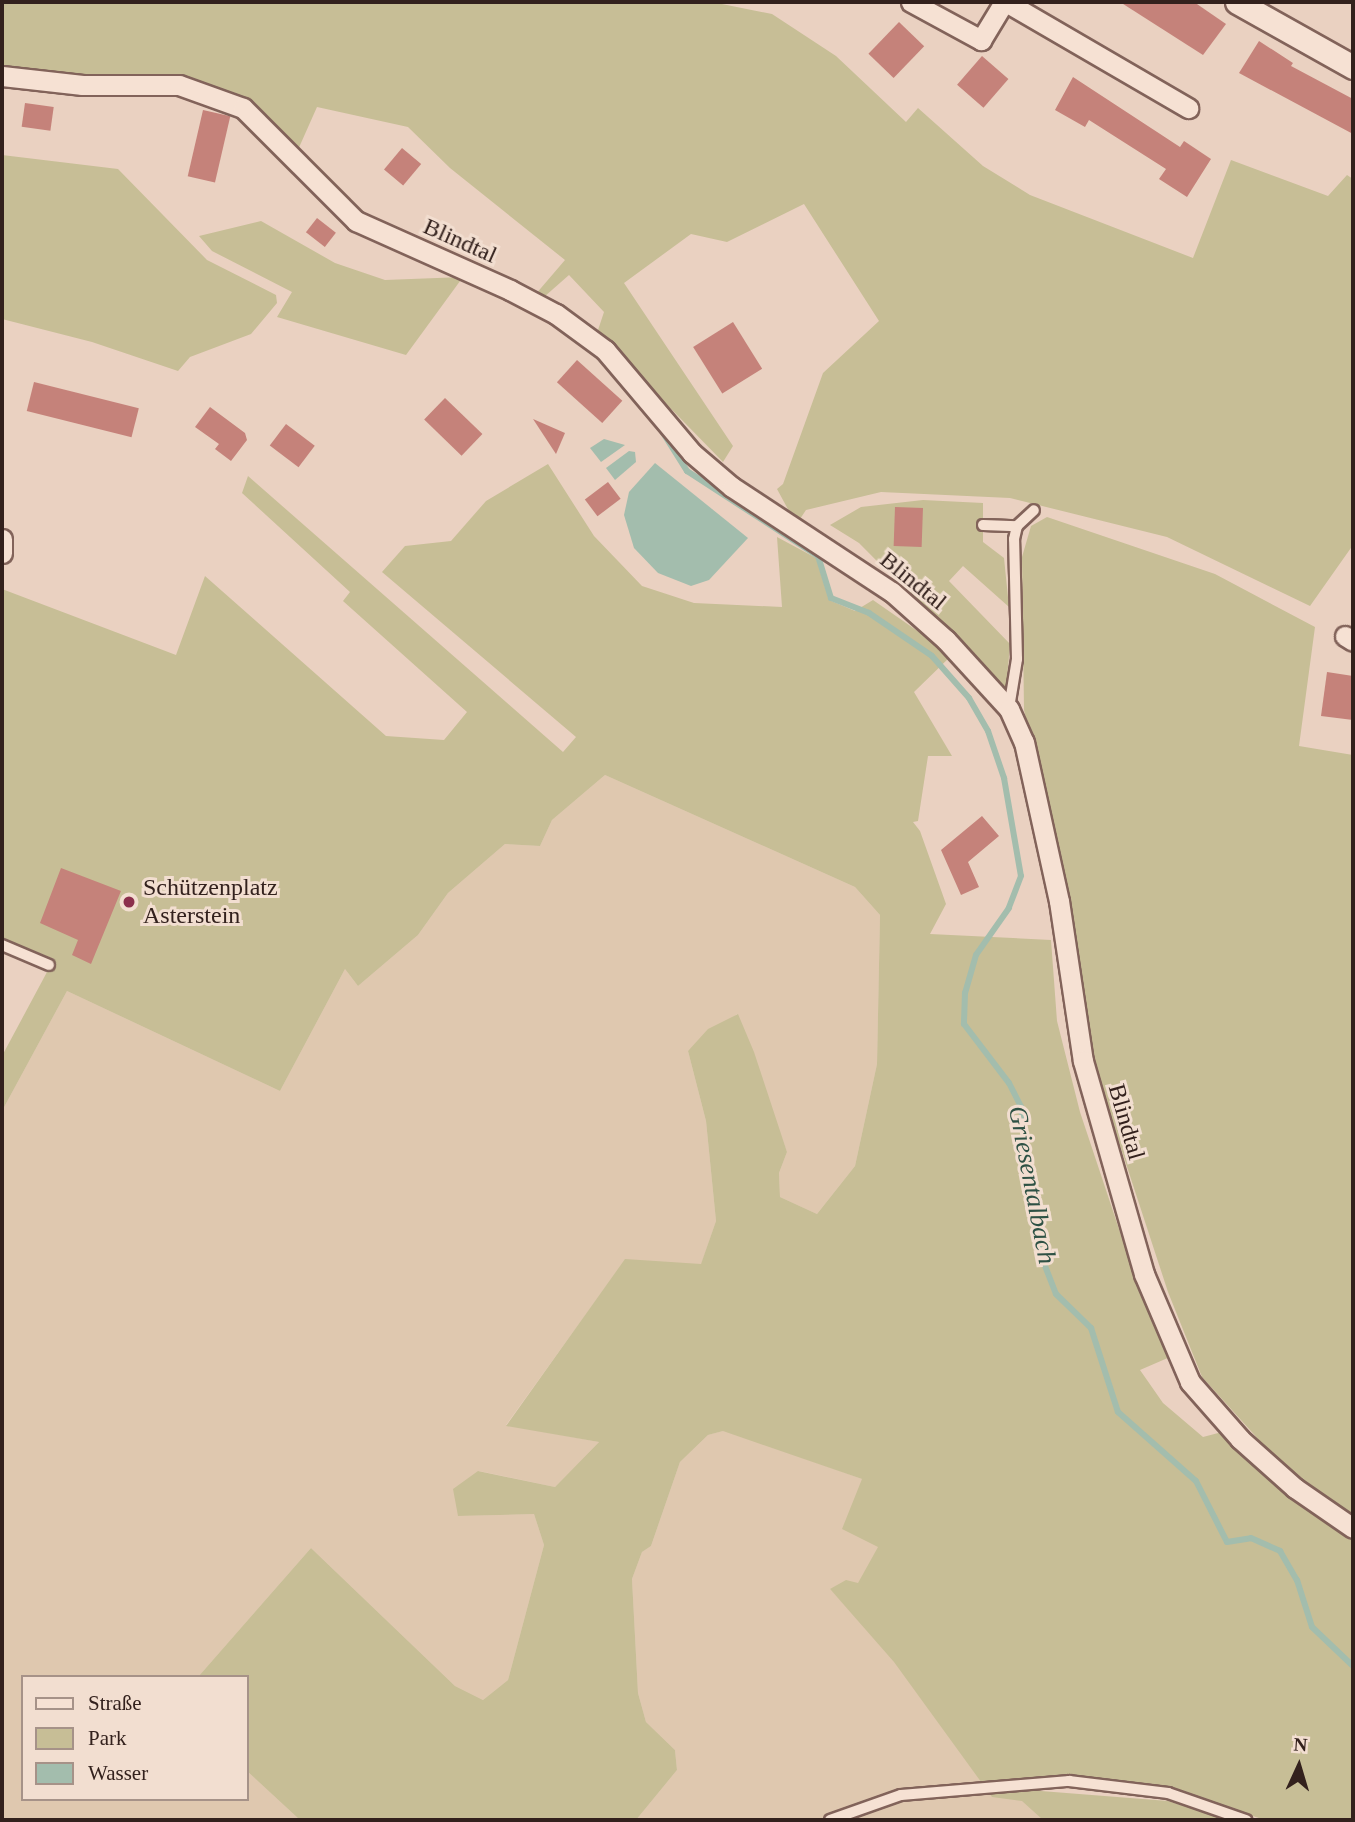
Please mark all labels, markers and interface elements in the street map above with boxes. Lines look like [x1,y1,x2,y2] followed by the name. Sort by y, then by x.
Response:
[419,212,501,270] street label: Blindtal
[874,545,952,617] street label: Blindtal
[143,874,278,930] place label: Schützenplatz Asterstein
[121,894,137,910] marker: Schützenplatz Asterstein
[1102,1081,1150,1163] street label: Blindtal
[1001,1103,1063,1267] water label: Griesentalbach
[21,1675,248,1801] legend
[88,1691,142,1715] text: Straße
[88,1726,127,1750] text: Park
[1264,1731,1334,1801] north arrow
[1293,1734,1308,1756] text: N
[88,1761,148,1785] text: Wasser

